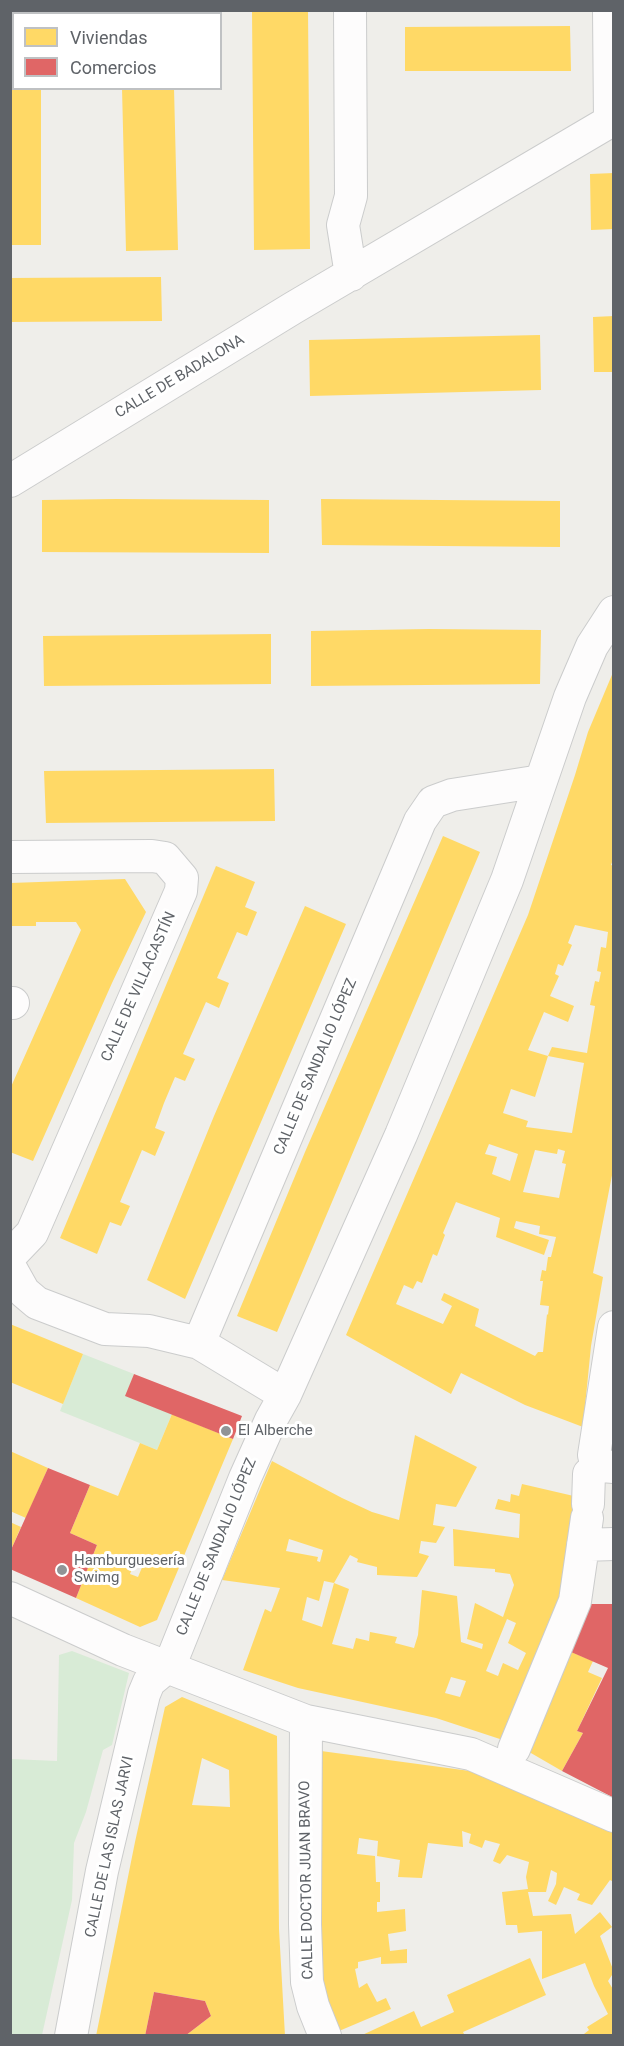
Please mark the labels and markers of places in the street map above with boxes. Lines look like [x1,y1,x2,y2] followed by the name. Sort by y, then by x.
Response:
[238,1422,313,1440] place label: El Alberche
[219,1424,233,1438] marker: El Alberche
[74,1552,185,1587] place label: Hamburguesería Swimg
[55,1563,69,1577] marker: Hamburguesería Swimg

